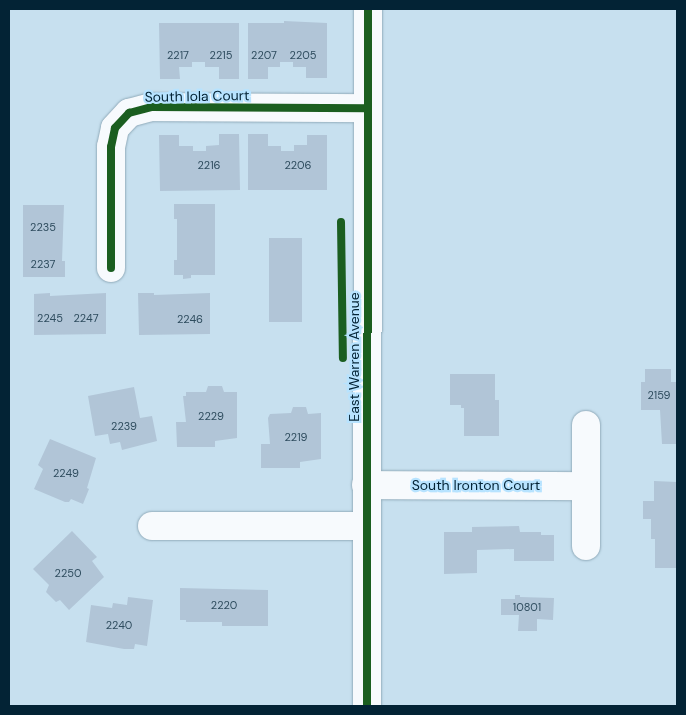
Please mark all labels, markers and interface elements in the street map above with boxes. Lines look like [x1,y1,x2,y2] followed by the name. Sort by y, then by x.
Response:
[167,48,189,62] house number: 2217
[210,48,232,62] house number: 2215
[251,48,277,62] house number: 2207
[290,48,316,62] house number: 2205
[144,87,250,105] street label: South Iola Court
[197,158,221,172] house number: 2216
[285,158,311,172] house number: 2206
[30,220,56,234] house number: 2235
[31,257,55,271] house number: 2237
[346,292,362,422] street label: East Warren Avenue
[37,311,63,325] house number: 2245
[73,311,99,325] house number: 2247
[177,312,203,326] house number: 2246
[647,388,671,402] house number: 2159
[198,409,224,423] house number: 2229
[111,419,137,433] house number: 2239
[284,430,308,444] house number: 2219
[53,466,79,480] house number: 2249
[412,477,540,493] street label: South Ironton Court
[55,566,81,580] house number: 2250
[211,598,237,612] house number: 2220
[513,600,541,614] house number: 10801
[106,618,132,632] house number: 2240

